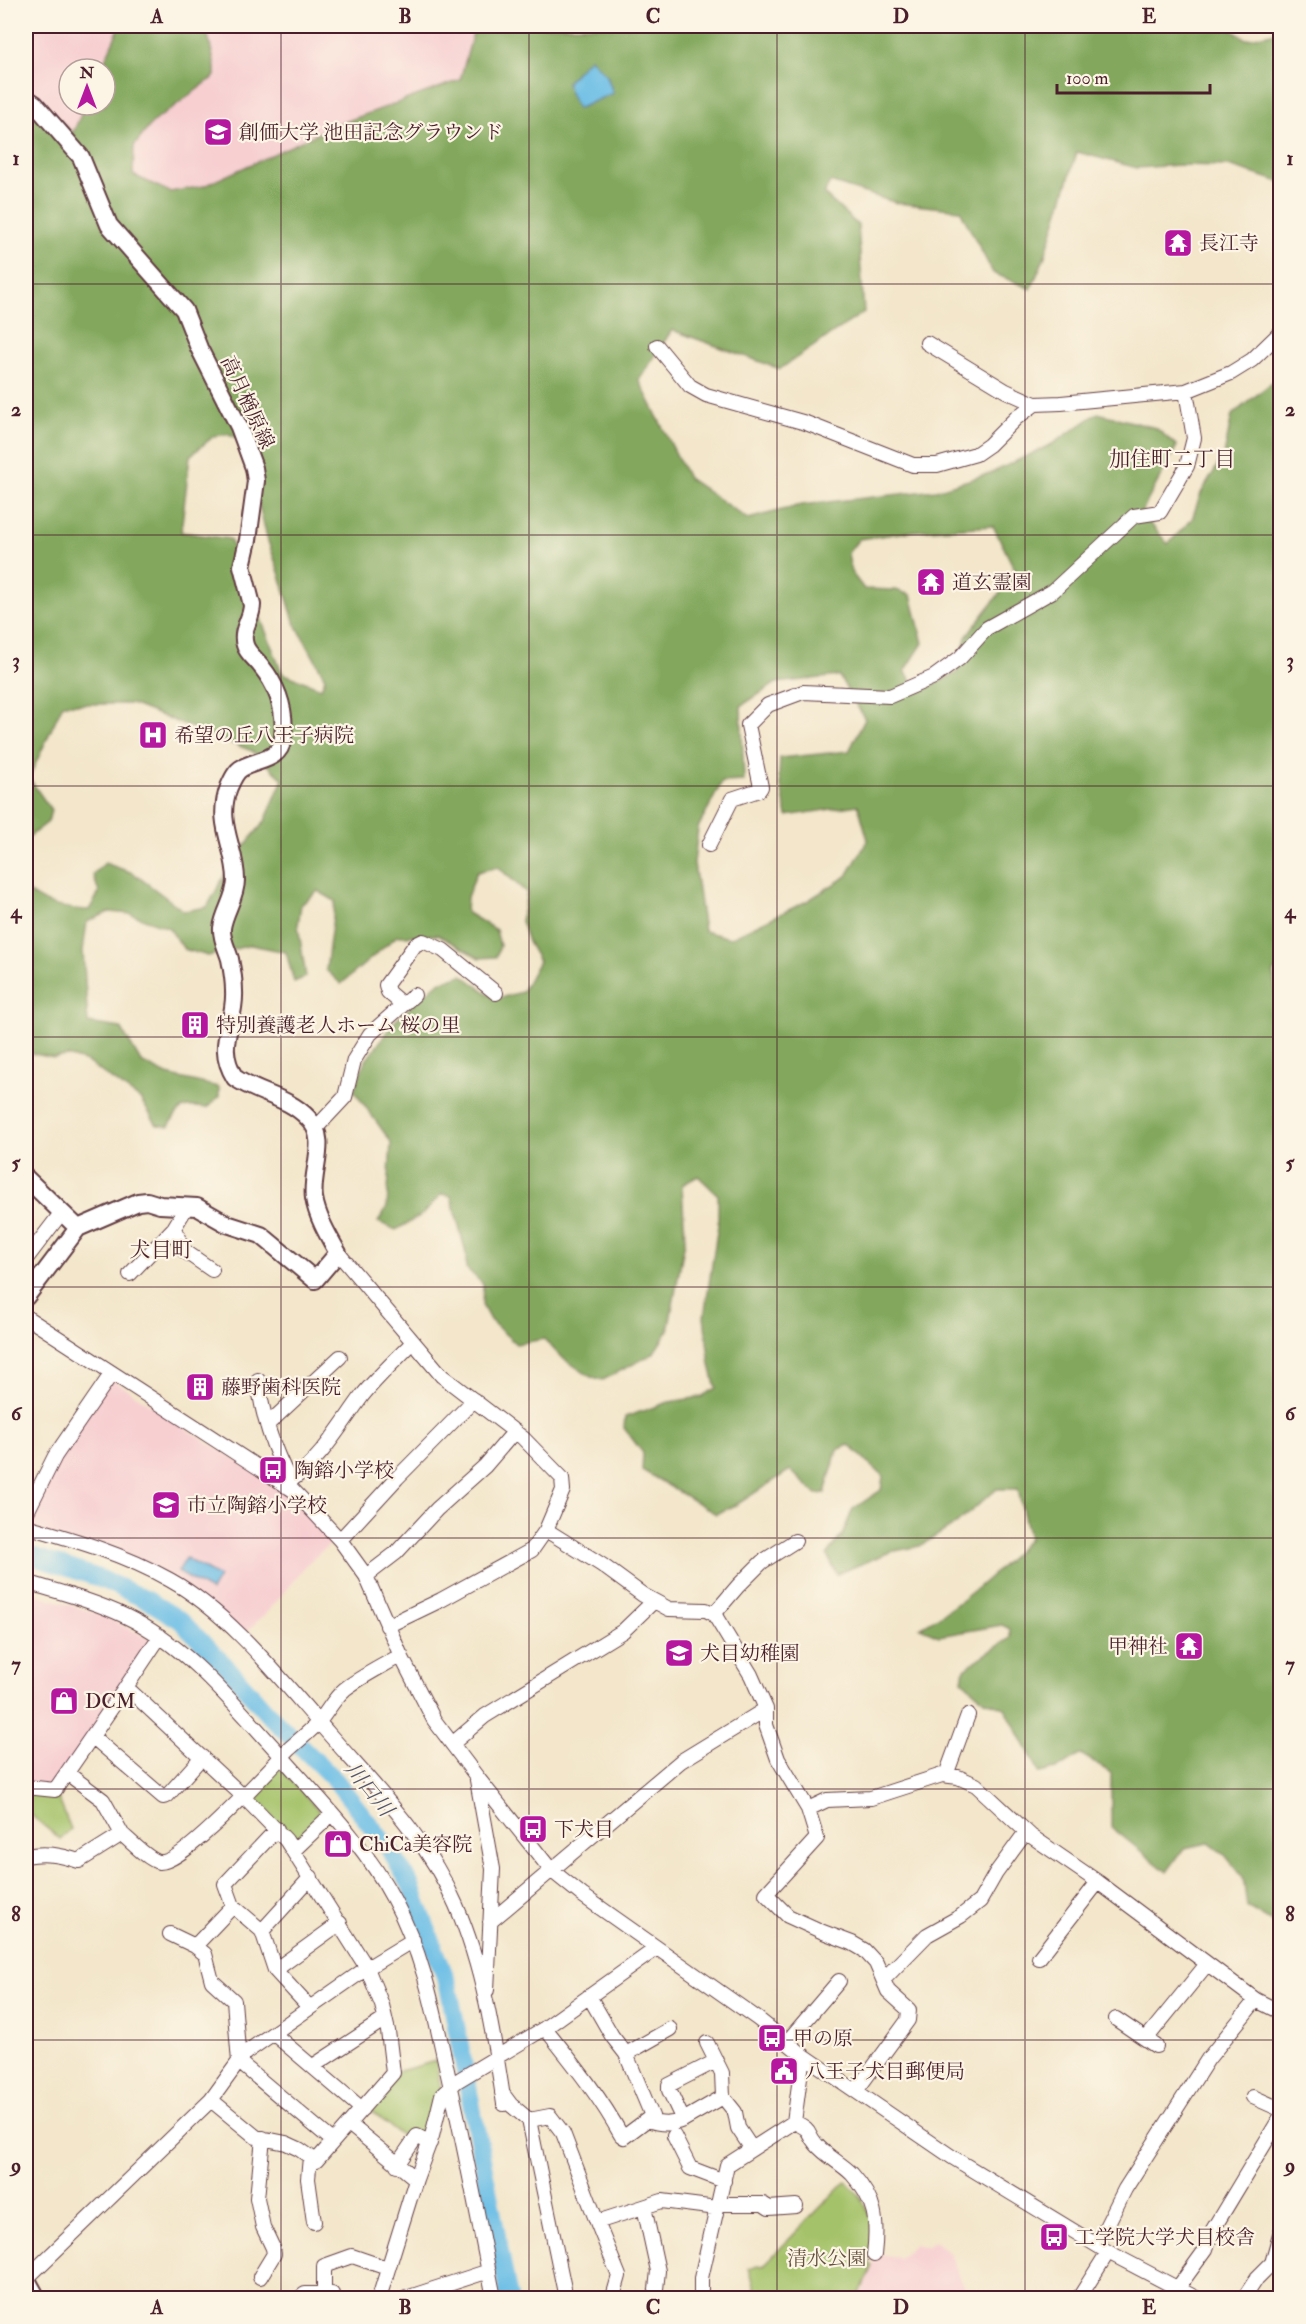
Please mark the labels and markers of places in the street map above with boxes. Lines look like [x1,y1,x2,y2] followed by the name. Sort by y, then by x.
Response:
[202,116,234,148] school or university icon: 創価大学 池田記念グラウンド
[239,120,503,145] place label: 創価大学 池田記念グラウンド
[1162,227,1194,259] temple icon: 長江寺
[1199,231,1259,256] place label: 長江寺
[915,566,947,598] temple icon: 道玄霊園
[952,570,1032,595] place label: 道玄霊園
[137,719,169,751] hospital icon: 希望の丘八王子病院
[174,723,354,748] place label: 希望の丘八王子病院
[179,1009,211,1041] building icon: 特別養護老人ホーム 桜の里
[216,1013,460,1038] place label: 特別養護老人ホーム 桜の里
[184,1371,216,1403] building icon: 藤野歯科医院
[221,1375,341,1400] place label: 藤野歯科医院
[257,1454,289,1486] bus stop icon: 陶鎔小学校
[294,1458,394,1483] place label: 陶鎔小学校
[150,1489,182,1521] school or university icon: 市立陶鎔小学校
[187,1493,327,1518] place label: 市立陶鎔小学校
[1173,1630,1205,1662] temple icon: 甲神社
[1108,1634,1168,1659] place label: 甲神社
[663,1637,695,1669] school or university icon: 犬目幼稚園
[700,1641,800,1666] place label: 犬目幼稚園
[48,1685,80,1717] shop icon: DCM
[85,1689,135,1714] place label: DCM
[517,1813,549,1845] bus stop icon: 下犬目
[554,1817,614,1842] place label: 下犬目
[322,1828,354,1860] shop icon: ChiCa美容院
[359,1832,472,1857] place label: ChiCa美容院
[756,2022,788,2054] bus stop icon: 甲の原
[793,2026,853,2051] place label: 甲の原
[768,2055,800,2087] public building icon: 八王子犬目郵便局
[805,2059,965,2084] place label: 八王子犬目郵便局
[1038,2221,1070,2253] bus stop icon: 工学院大学犬目校舎
[1075,2225,1255,2250] place label: 工学院大学犬目校舎

